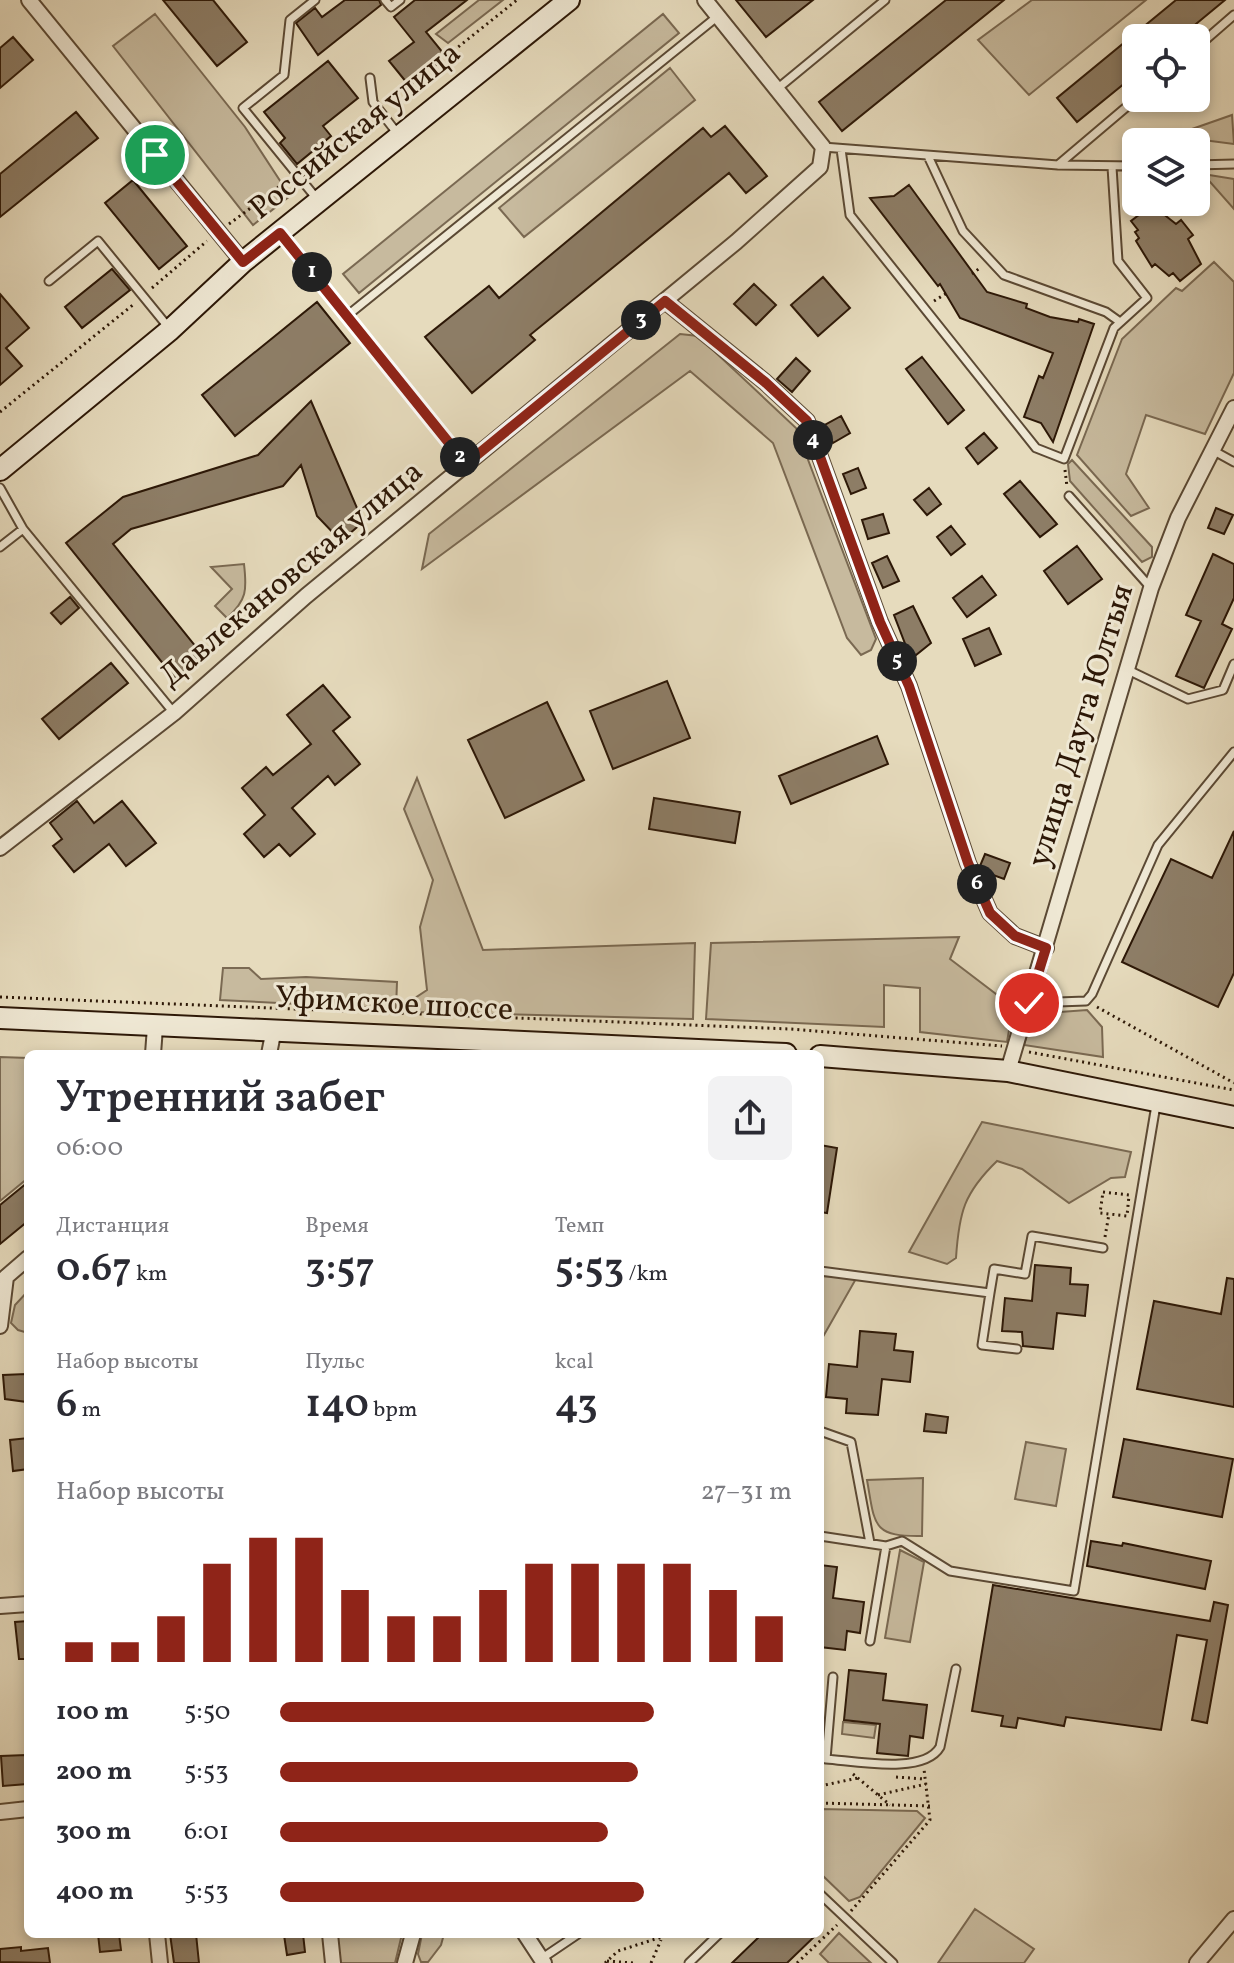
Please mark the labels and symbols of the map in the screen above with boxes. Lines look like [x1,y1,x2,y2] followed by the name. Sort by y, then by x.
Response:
[241,33,471,231] street label: Российская улица
[121,121,189,189] pin
[292,252,332,292] pin: 1
[621,300,661,340] pin: 3
[793,420,833,460] pin: 4
[440,437,480,477] pin: 2
[151,451,433,699] street label: Давлекановская улица
[1018,579,1146,873] street label: улица Даута Юлтыя
[877,641,917,681] pin: 5
[957,864,997,904] pin: 6
[995,969,1063,1037] pin
[274,977,514,1033] street label: Уфимское шоссе

